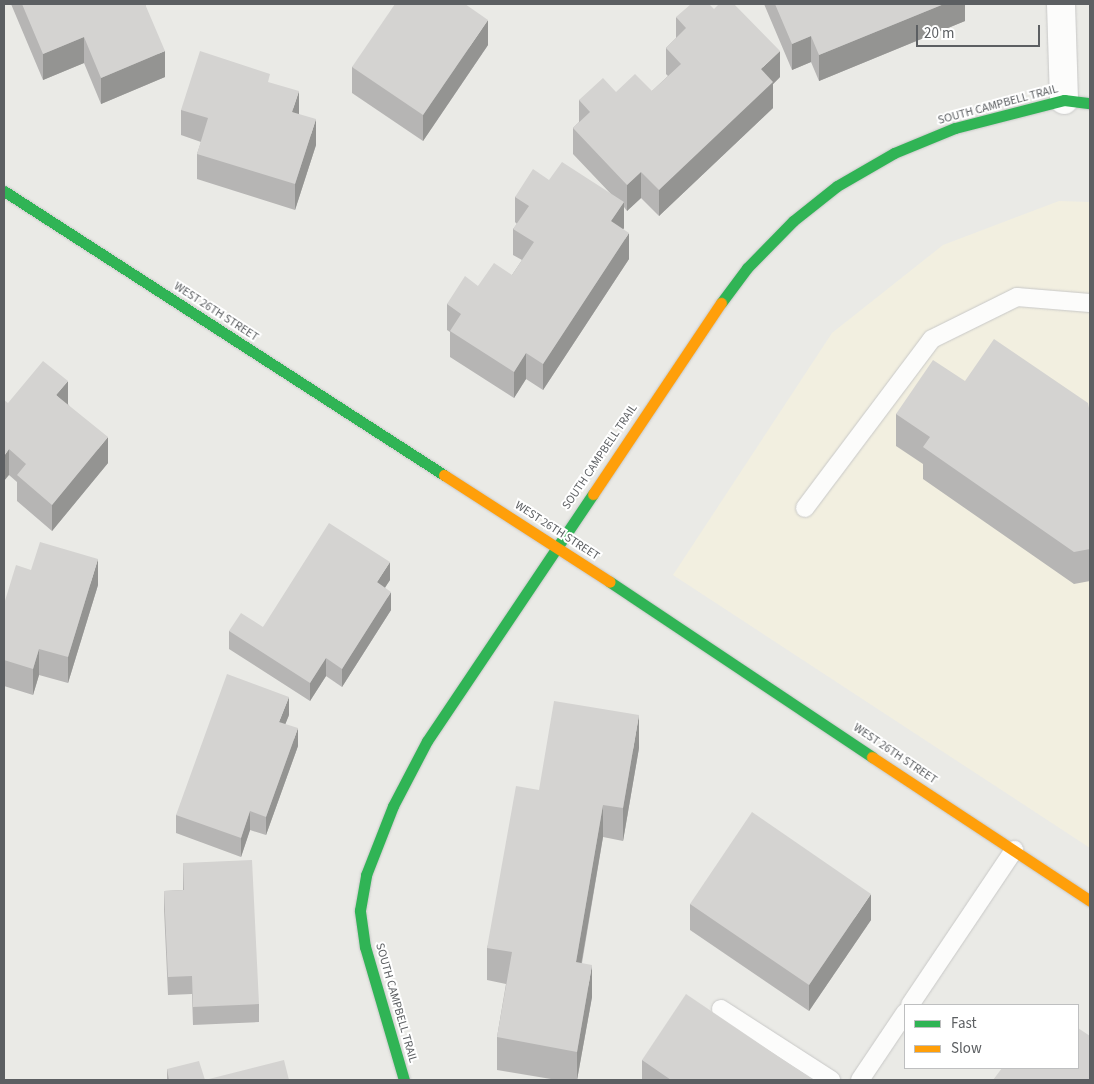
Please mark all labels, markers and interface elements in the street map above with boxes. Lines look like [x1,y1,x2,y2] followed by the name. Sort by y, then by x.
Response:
[919,15,1043,47] scale bar
[924,23,954,44] text: 20 m
[936,82,1060,128] street label: SOUTH CAMPBELL TRAIL
[171,279,261,345] street label: WEST 26TH STREET
[559,402,641,512] street label: SOUTH CAMPBELL TRAIL
[512,498,602,564] street label: WEST 26TH STREET
[850,721,940,787] street label: WEST 26TH STREET
[372,942,420,1064] street label: SOUTH CAMPBELL TRAIL
[904,1004,1079,1069] legend
[951,1013,977,1034] text: Fast
[951,1038,982,1059] text: Slow

